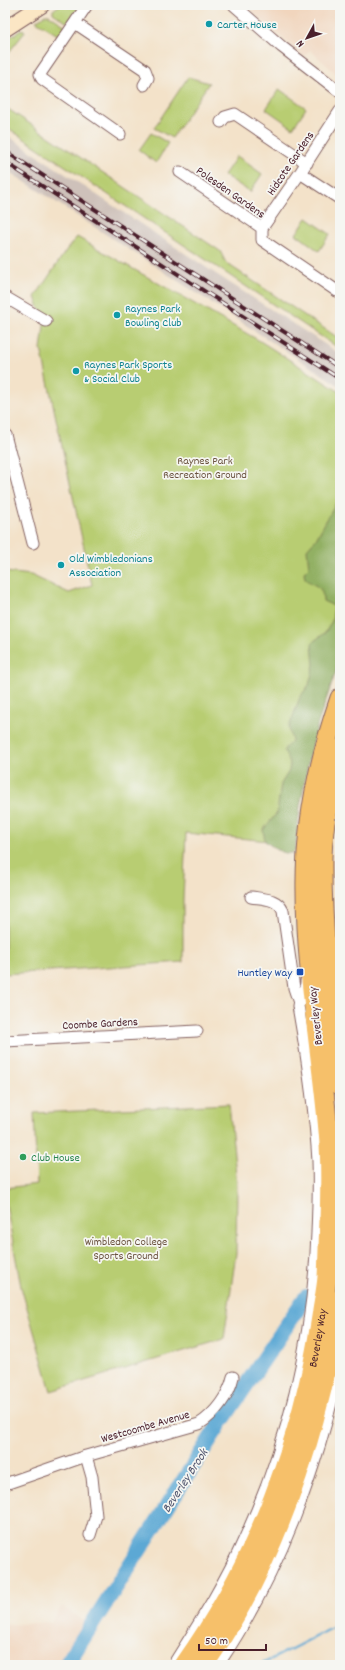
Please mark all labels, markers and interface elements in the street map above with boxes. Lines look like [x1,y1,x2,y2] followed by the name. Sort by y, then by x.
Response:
[217,17,277,34] place label: Carter House
[287,18,327,58] north arrow
[204,19,214,29] marker: Carter House
[293,35,309,50] text: N
[263,128,319,199] street label: Hidcote Gardens
[192,163,268,223] street label: Polesden Gardens
[125,301,182,332] place label: Raynes Park Bowling Club
[112,310,122,320] marker: Raynes Park Bowling Club
[84,357,172,388] place label: Raynes Park Sports & Social Club
[71,366,81,376] marker: Raynes Park Sports & Social Club
[163,453,247,484] park label: Raynes Park Recreation Ground
[69,551,153,582] place label: Old Wimbledonians Association
[56,560,66,570] marker: Old Wimbledonians Association
[238,965,293,982] place label: Huntley Way
[295,967,305,977] marker: Huntley Way
[305,985,328,1046] street label: Beverley Way
[62,1014,138,1035] street label: Coombe Gardens
[31,1150,80,1167] place label: Club House
[18,1152,28,1162] marker: Club House
[85,1234,167,1265] park label: Wimbledon College Sports Ground
[305,1307,332,1369] street label: Beverley Way
[99,1407,192,1448] street label: Westcoombe Avenue
[158,1444,215,1517] water label: Beverley Brook
[199,1626,266,1652] scale bar
[205,1633,228,1650] text: 50 m

